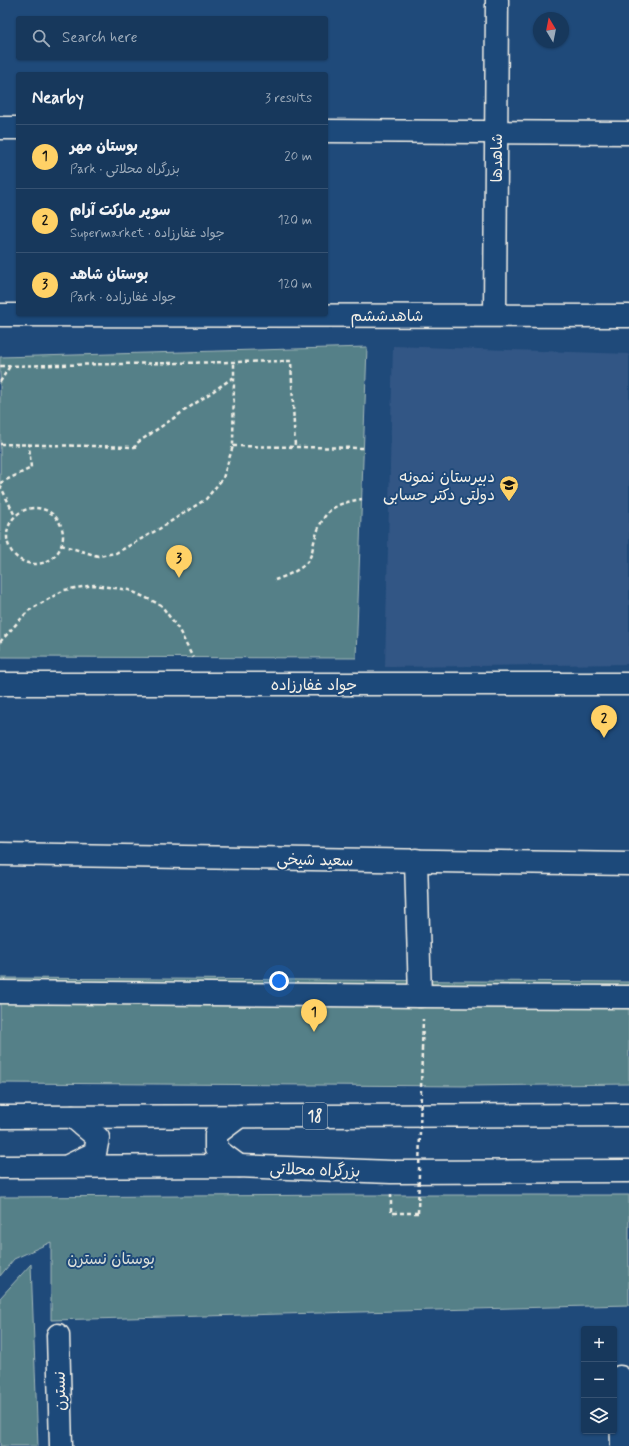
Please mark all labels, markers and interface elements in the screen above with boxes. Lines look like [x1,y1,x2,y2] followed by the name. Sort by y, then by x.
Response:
[533,12,569,48] north arrow
[16,16,328,60] search box
[30,27,52,49] icon: search
[62,28,138,48] text: Search here
[32,87,84,109] text: Nearby
[265,90,312,107] text: 3 results
[487,133,508,183] street label: شاهدها
[70,137,138,157] text: بوستان مهر
[42,148,48,165] text: 1
[284,148,312,165] text: 20 m
[70,161,180,178] text: Park · بزرگراه محلاتی
[70,201,170,221] text: سوپر مارکت آرام
[42,212,48,229] text: 2
[278,212,312,229] text: 120 m
[70,225,225,242] text: Supermarket · جواد غفارزاده
[70,265,148,285] text: بوستان شاهد
[42,276,48,293] text: 3
[278,276,312,293] text: 120 m
[70,289,176,306] text: Park · جواد غفارزاده
[351,306,423,328] street label: شاهدششم
[383,467,495,506] place label: دبیرستان نمونه دولتی دکتر حسابی
[498,474,520,502] school or university icon: دبیرستان نمونه دولتی دکتر حسابی
[166,545,192,578] pin: 3
[271,675,357,696] street label: جواد غفارزاده
[591,705,617,738] pin: 2
[276,849,354,872] street label: سعید شیخی
[269,971,289,991] your location
[301,999,327,1032] pin: 1
[303,1103,327,1129] road number: 18
[269,1158,361,1183] street label: بزرگراه محلاتی
[67,1249,155,1270] park label: بوستان نسترن
[581,1326,617,1434] map controls
[581,1326,617,1362] button: +
[581,1362,617,1398] button: −
[50,1371,71,1411] street label: نسترن
[581,1398,617,1434] button: layers

